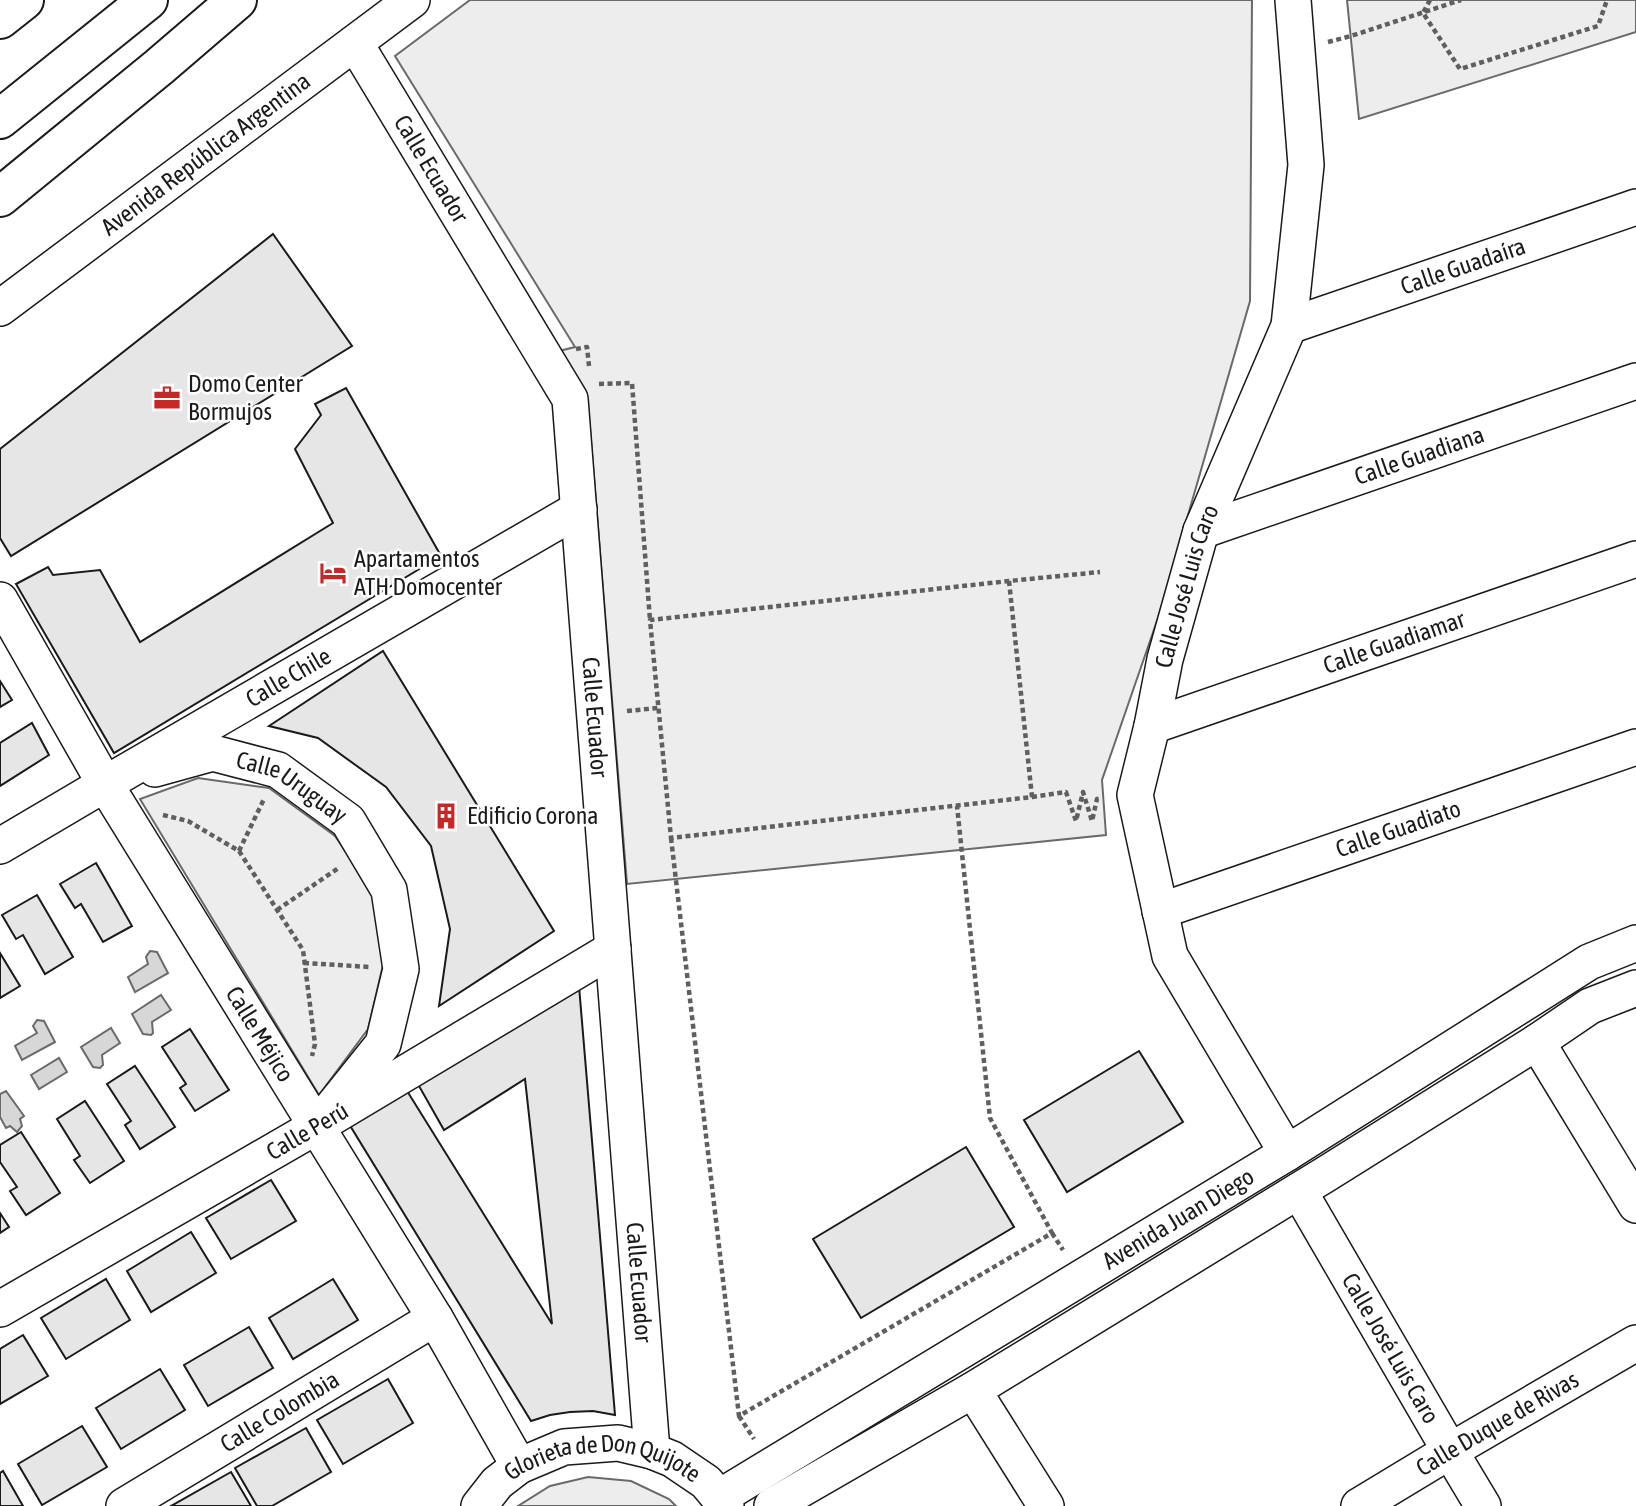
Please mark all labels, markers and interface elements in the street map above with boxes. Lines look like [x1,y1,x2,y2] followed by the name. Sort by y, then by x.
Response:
[96,67,315,240] street label: Avenida República Argentina
[389,110,475,228] street label: Calle Ecuador
[1397,232,1529,300] street label: Calle Guadaíra
[188,370,303,425] place label: Domo Center Bormujos
[152,383,182,413] office icon: Domo Center Bormujos
[1351,420,1487,490] street label: Calle Guadiana
[1150,500,1224,670] street label: Calle José Luis Caro
[354,545,503,600] place label: Apartamentos ATH Domocenter
[318,558,348,588] hotel icon: Apartamentos ATH Domocenter
[1320,605,1469,679] street label: Calle Guadiamar
[241,642,335,712] street label: Calle Chile
[577,656,614,779] street label: Calle Ecuador
[233,746,353,829] street label: Calle Uruguay
[1332,794,1464,862] street label: Calle Guadiato
[431,801,461,831] building icon: Edificio Corona
[467,802,598,829] place label: Edificio Corona
[220,981,300,1087] street label: Calle Méjico
[262,1097,353,1165] street label: Calle Perú
[1098,1162,1258,1275] street label: Avenida Juan Diego
[621,1221,658,1344] street label: Calle Ecuador
[1337,1268,1445,1428] street label: Calle José Luis Caro
[215,1365,344,1458] street label: Calle Colombia
[1411,1365,1583,1481] street label: Calle Duque de Rivas
[499,1428,706,1487] text: Glorieta de Don Quijote
[499,1469,705,1497] street label: Glorieta de Don Quijote

